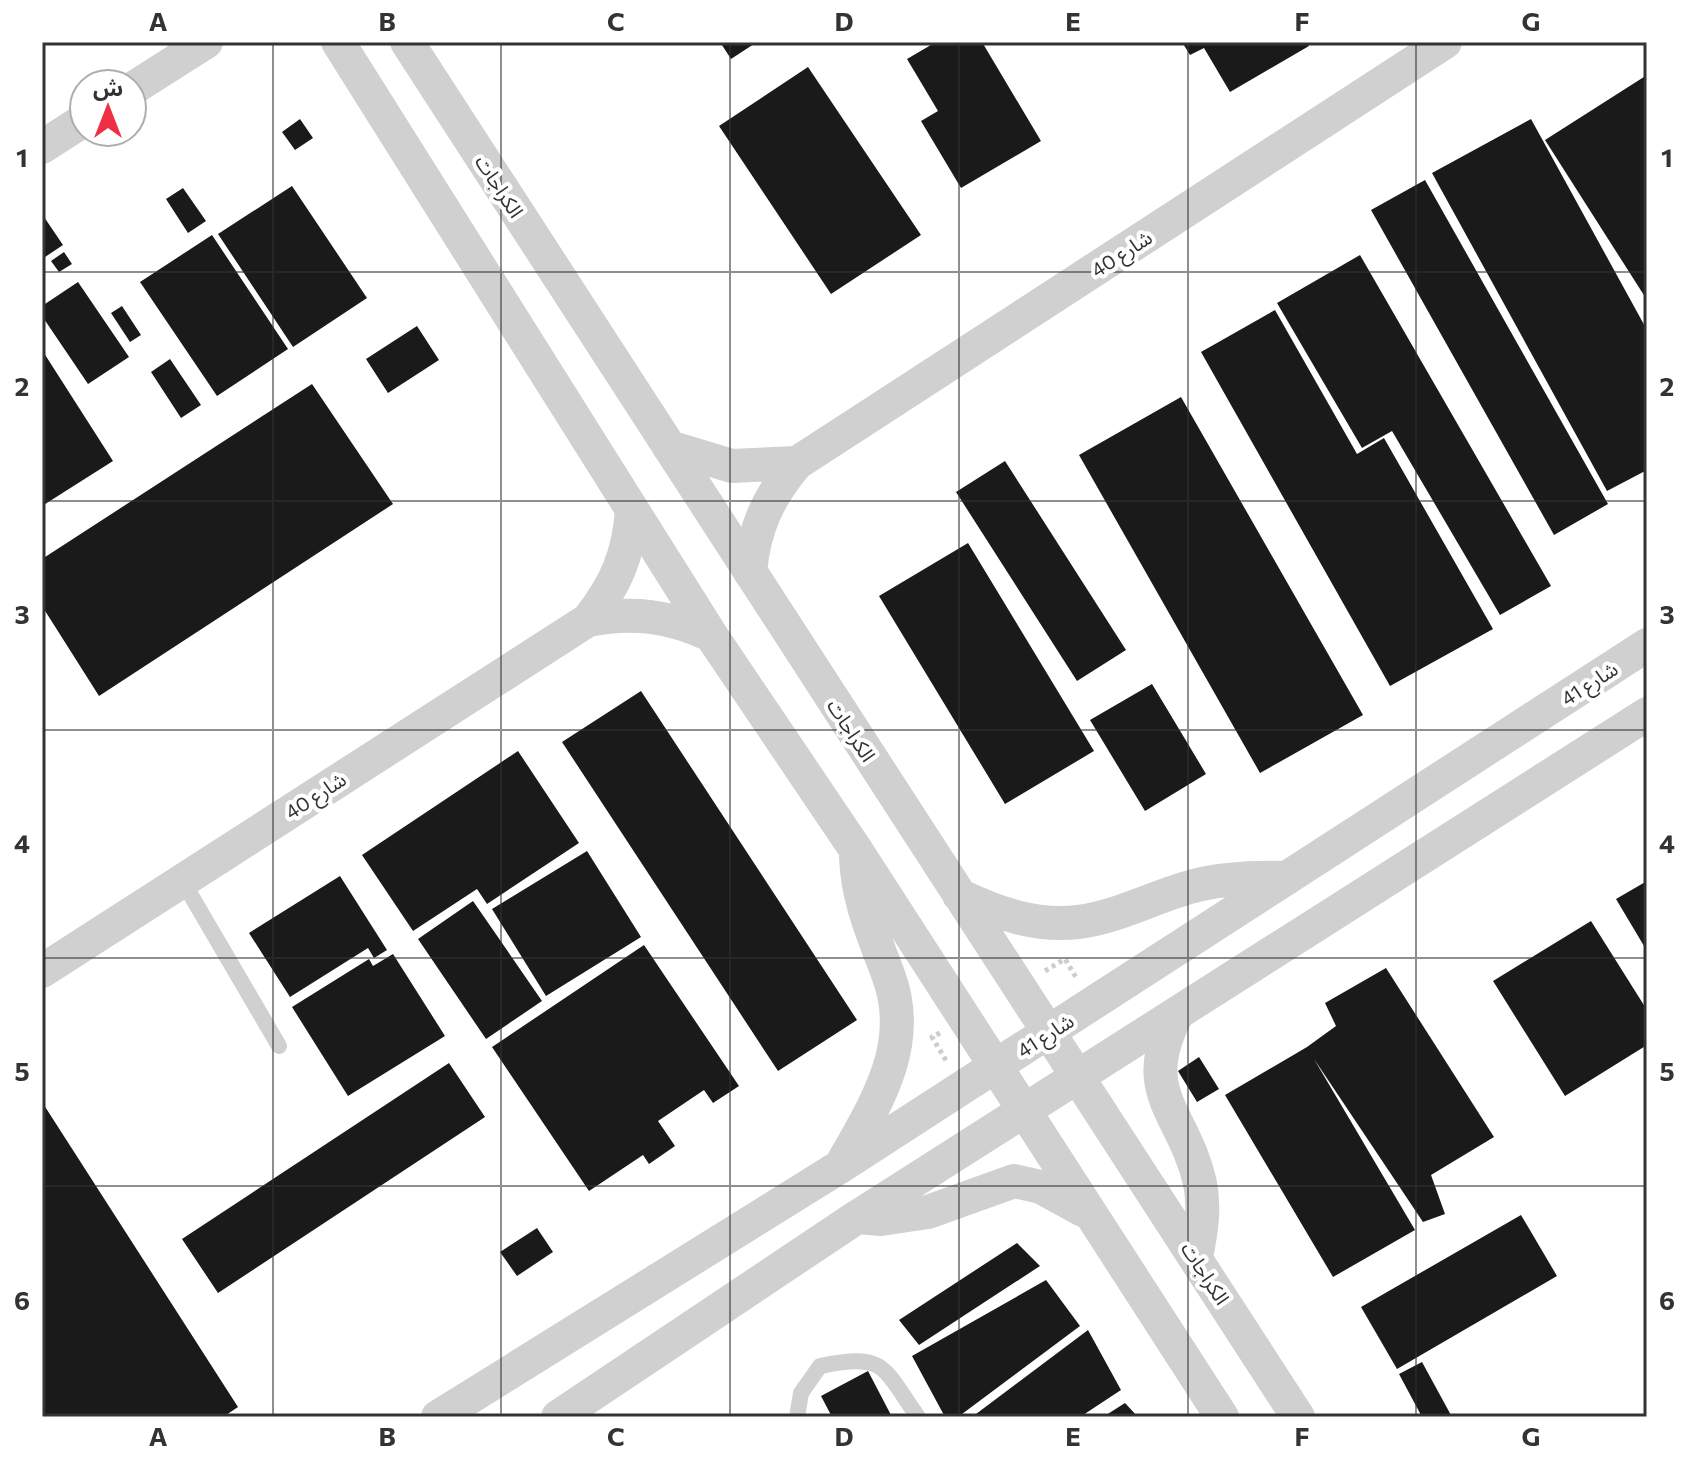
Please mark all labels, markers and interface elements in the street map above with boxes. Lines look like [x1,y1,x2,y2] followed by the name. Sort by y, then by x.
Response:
[149,5,168,36] text: A
[378,5,396,36] text: B
[607,5,625,36] text: C
[834,5,854,36] text: D
[1065,5,1081,36] text: E
[1294,5,1310,36] text: F
[1522,5,1540,36] text: G
[68,68,148,148] north arrow
[93,74,123,101] text: ش
[16,141,28,172] text: 1
[1661,141,1673,172] text: 1
[470,150,529,222] street label: الكراجات
[1086,224,1158,285] street label: شارع 40
[15,370,29,401] text: 2
[1660,370,1674,401] text: 2
[14,598,30,629] text: 3
[1659,598,1675,629] text: 3
[1556,656,1624,714] street label: شارع 41
[822,694,881,766] street label: الكراجات
[280,766,352,827] street label: شارع 40
[14,827,30,858] text: 4
[1659,827,1675,858] text: 4
[1012,1008,1080,1066] street label: شارع 41
[14,1055,30,1086] text: 5
[1659,1055,1675,1086] text: 5
[1176,1237,1235,1309] street label: الكراجات
[14,1284,30,1315] text: 6
[1659,1284,1675,1315] text: 6
[149,1420,168,1451] text: A
[378,1420,396,1451] text: B
[607,1420,625,1451] text: C
[834,1420,854,1451] text: D
[1065,1420,1081,1451] text: E
[1294,1420,1310,1451] text: F
[1522,1420,1540,1451] text: G

